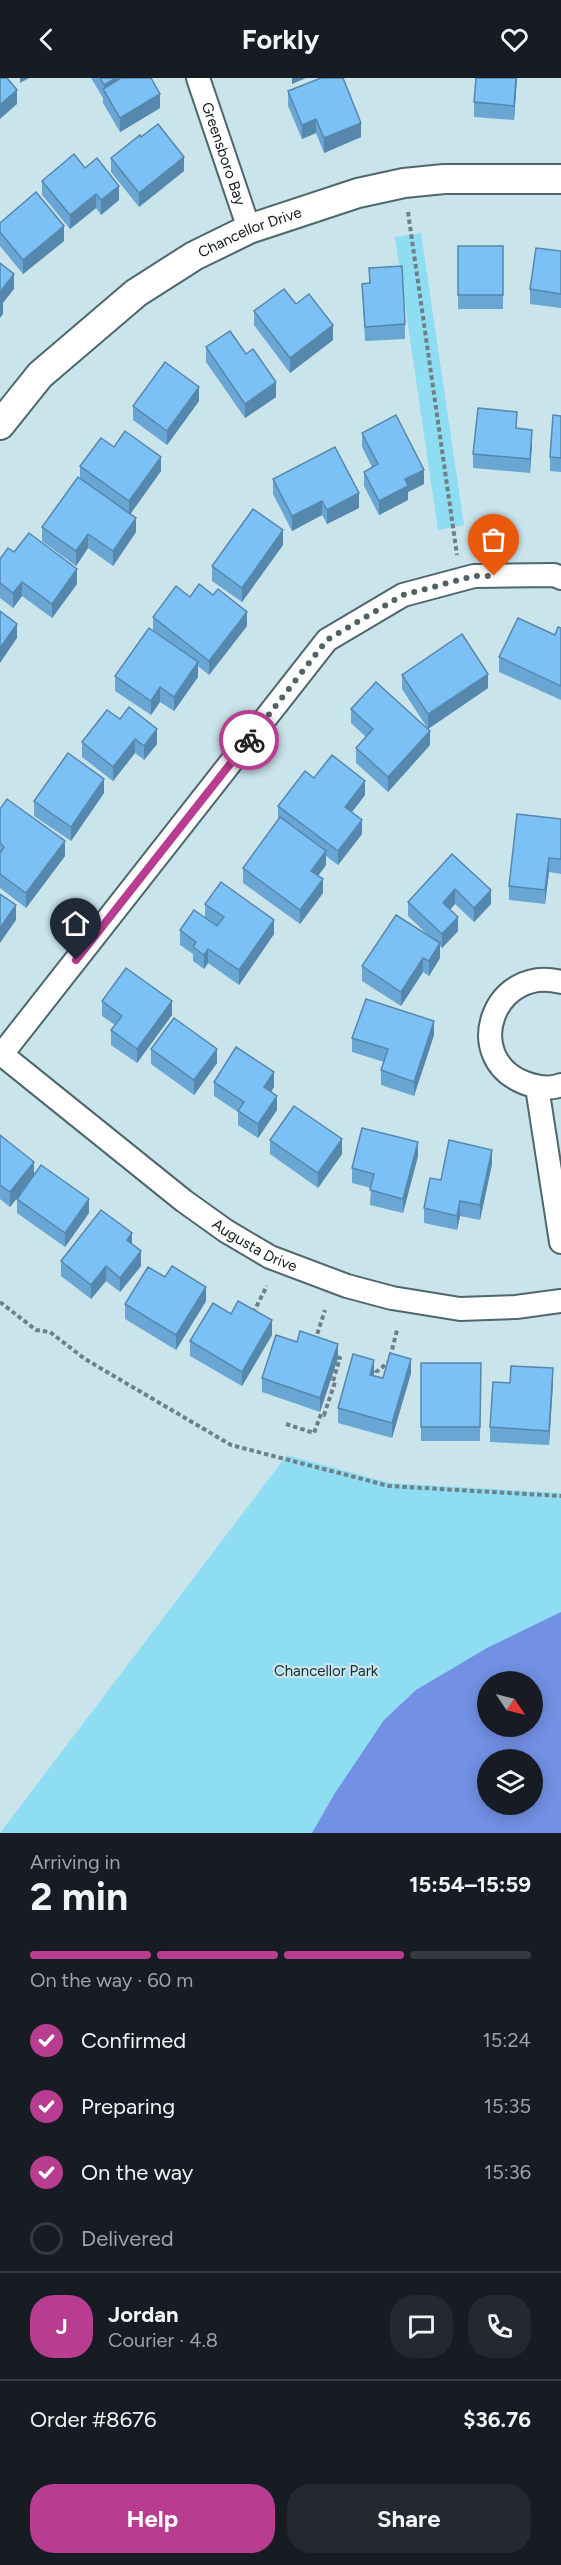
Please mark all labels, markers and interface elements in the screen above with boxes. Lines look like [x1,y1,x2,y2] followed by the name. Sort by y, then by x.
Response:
[30,23,63,56] icon: back
[242,23,319,56] text: Forkly
[498,23,531,56] icon: heart
[198,100,249,208] street label: Greensboro Bay
[195,203,304,262] street label: Chancellor Drive
[468,514,519,576] pin
[477,523,510,556] icon: bag
[219,710,279,770] courier
[233,724,266,757] icon: bike
[50,898,101,960] pin
[59,907,92,940] icon: home
[209,1215,300,1275] street label: Augusta Drive
[274,1662,379,1680] park label: Chancellor Park
[477,1671,543,1737] north arrow
[477,1671,543,1815] map controls
[477,1749,543,1815] button: layers
[30,1850,120,1874] text: Arriving in
[409,1871,531,1898] text: 15:54–15:59
[30,1873,128,1920] text: 2 min
[30,1968,193,1992] text: On the way · 60 m
[30,2024,63,2057] icon: check
[81,2027,186,2054] text: Confirmed
[483,2028,531,2052] text: 15:24
[30,2090,63,2123] icon: check
[81,2093,175,2120] text: Preparing
[484,2094,531,2118] text: 15:35
[30,2156,63,2189] icon: check
[81,2159,193,2186] text: On the way
[484,2160,531,2184] text: 15:36
[81,2225,174,2252] text: Delivered
[390,2295,453,2358] button: chat
[468,2295,531,2358] button: phone
[108,2301,179,2328] text: Jordan
[55,2313,68,2340] text: J
[108,2328,218,2352] text: Courier · 4.8
[30,2406,156,2433] text: Order #8676
[463,2406,531,2433] text: $36.76
[30,2484,275,2553] button: Help
[287,2484,531,2553] button: Share

